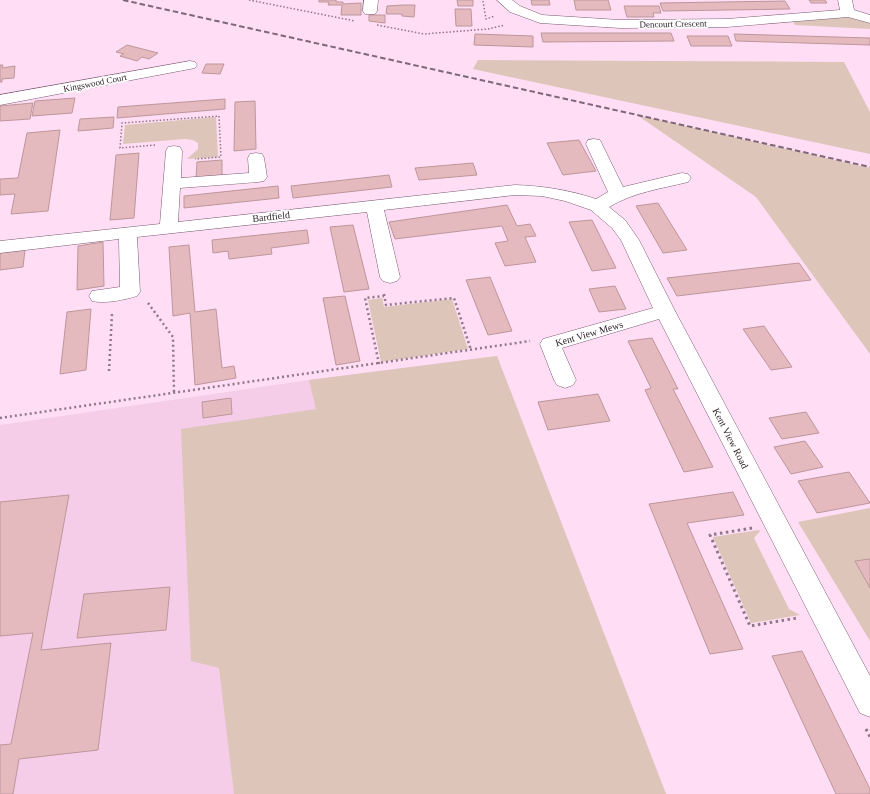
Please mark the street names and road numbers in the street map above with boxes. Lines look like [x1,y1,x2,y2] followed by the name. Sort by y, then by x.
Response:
[639,18,707,30] street label: Dencourt Crescent
[63,72,128,94] street label: Kingswood Court
[252,209,290,224] street label: Bardfield
[554,319,624,348] street label: Kent View Mews
[711,406,751,470] street label: Kent View Road

